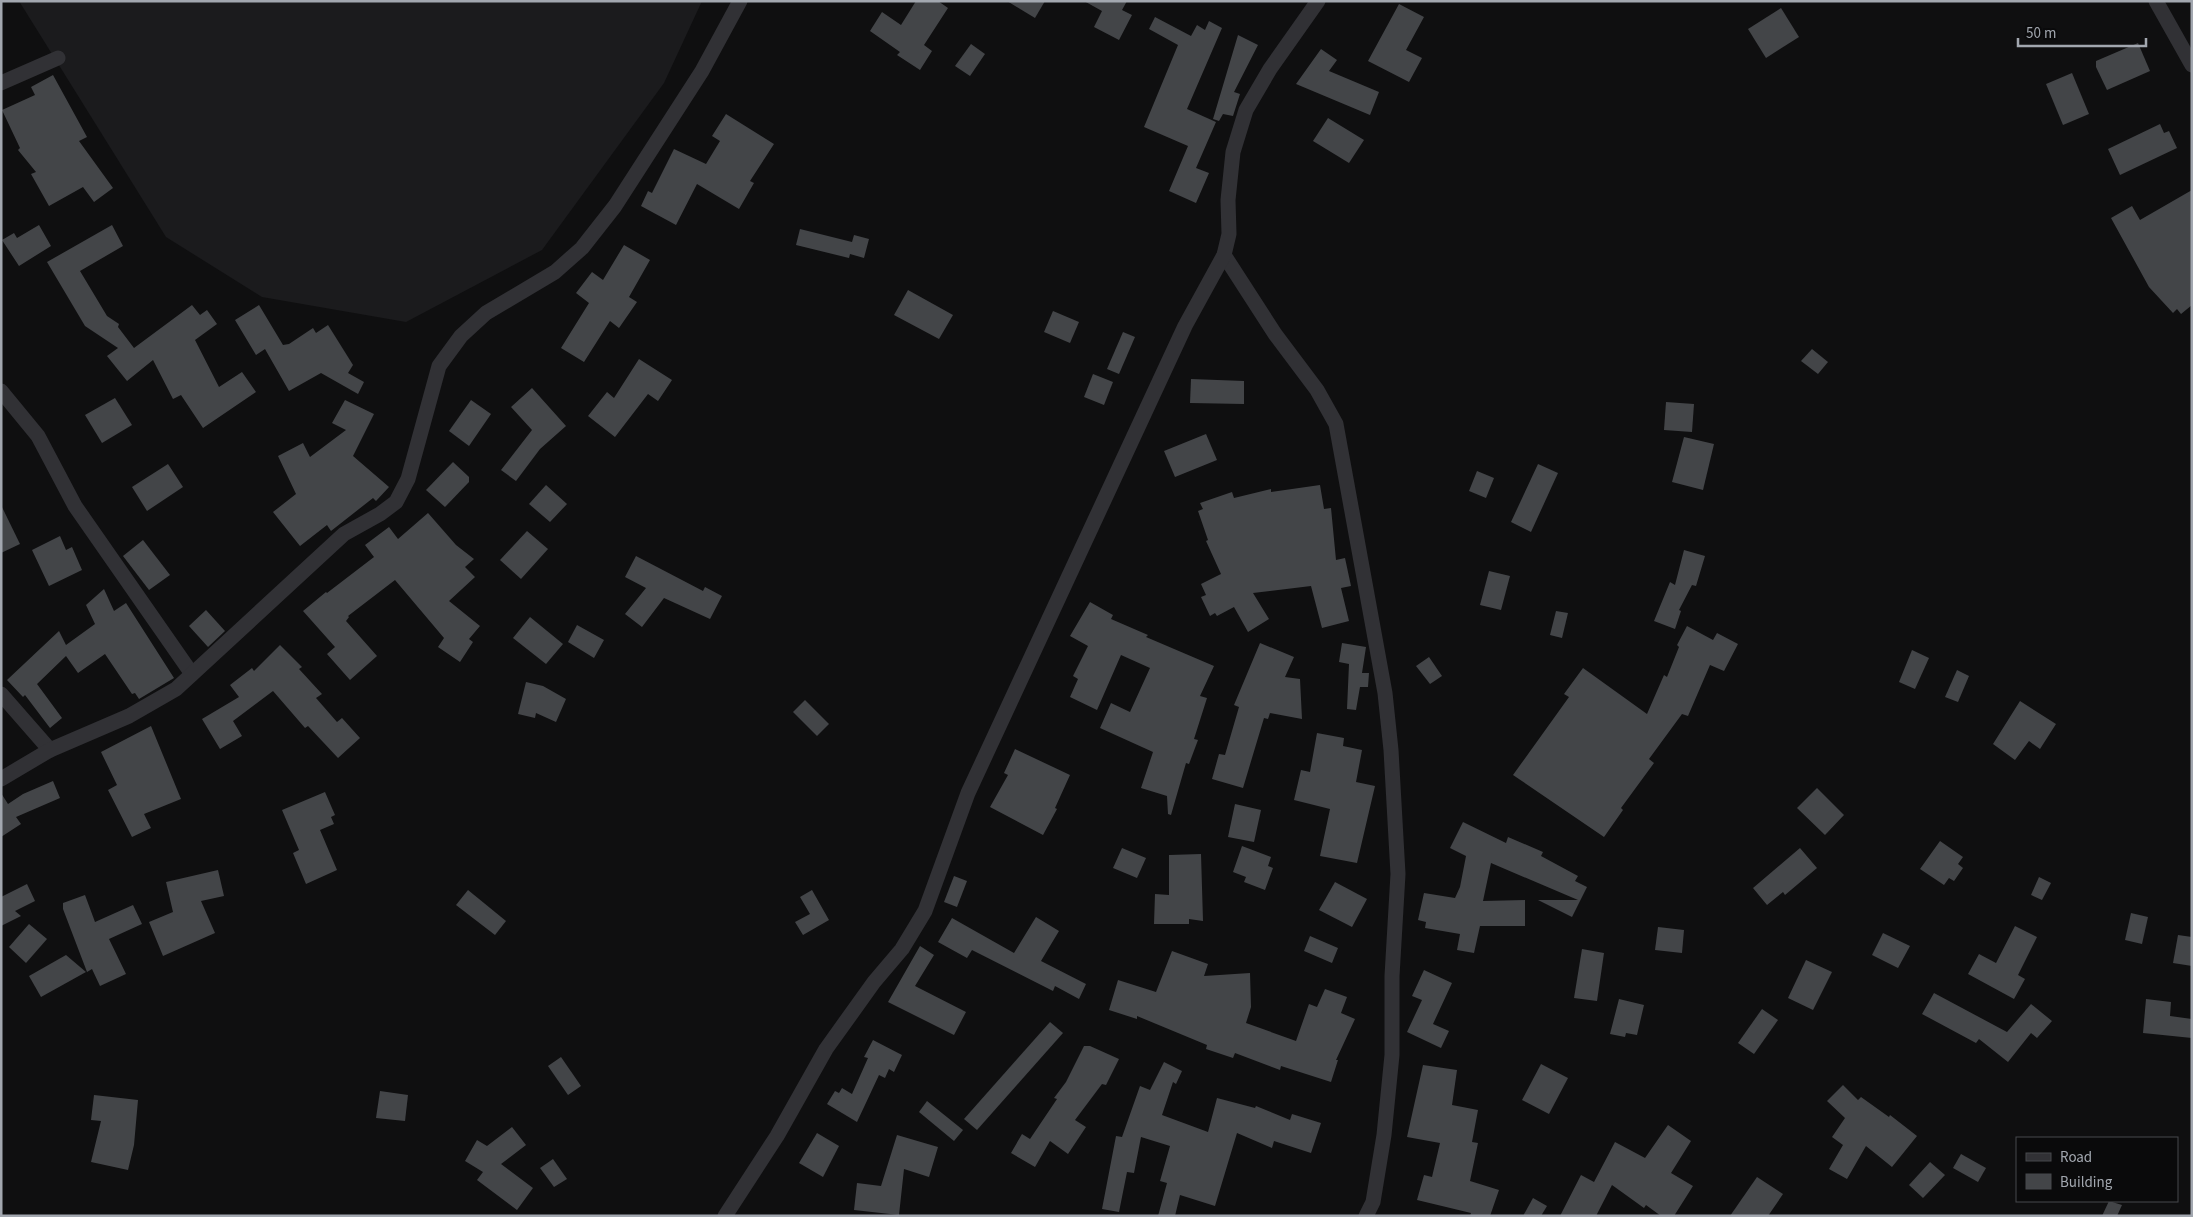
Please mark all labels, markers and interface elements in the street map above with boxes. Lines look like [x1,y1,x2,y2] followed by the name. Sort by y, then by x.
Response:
[2018,15,2146,47] scale bar
[2026,23,2056,44] text: 50 m
[2016,1137,2178,1202] legend
[2060,1147,2092,1168] text: Road
[2060,1172,2113,1193] text: Building

